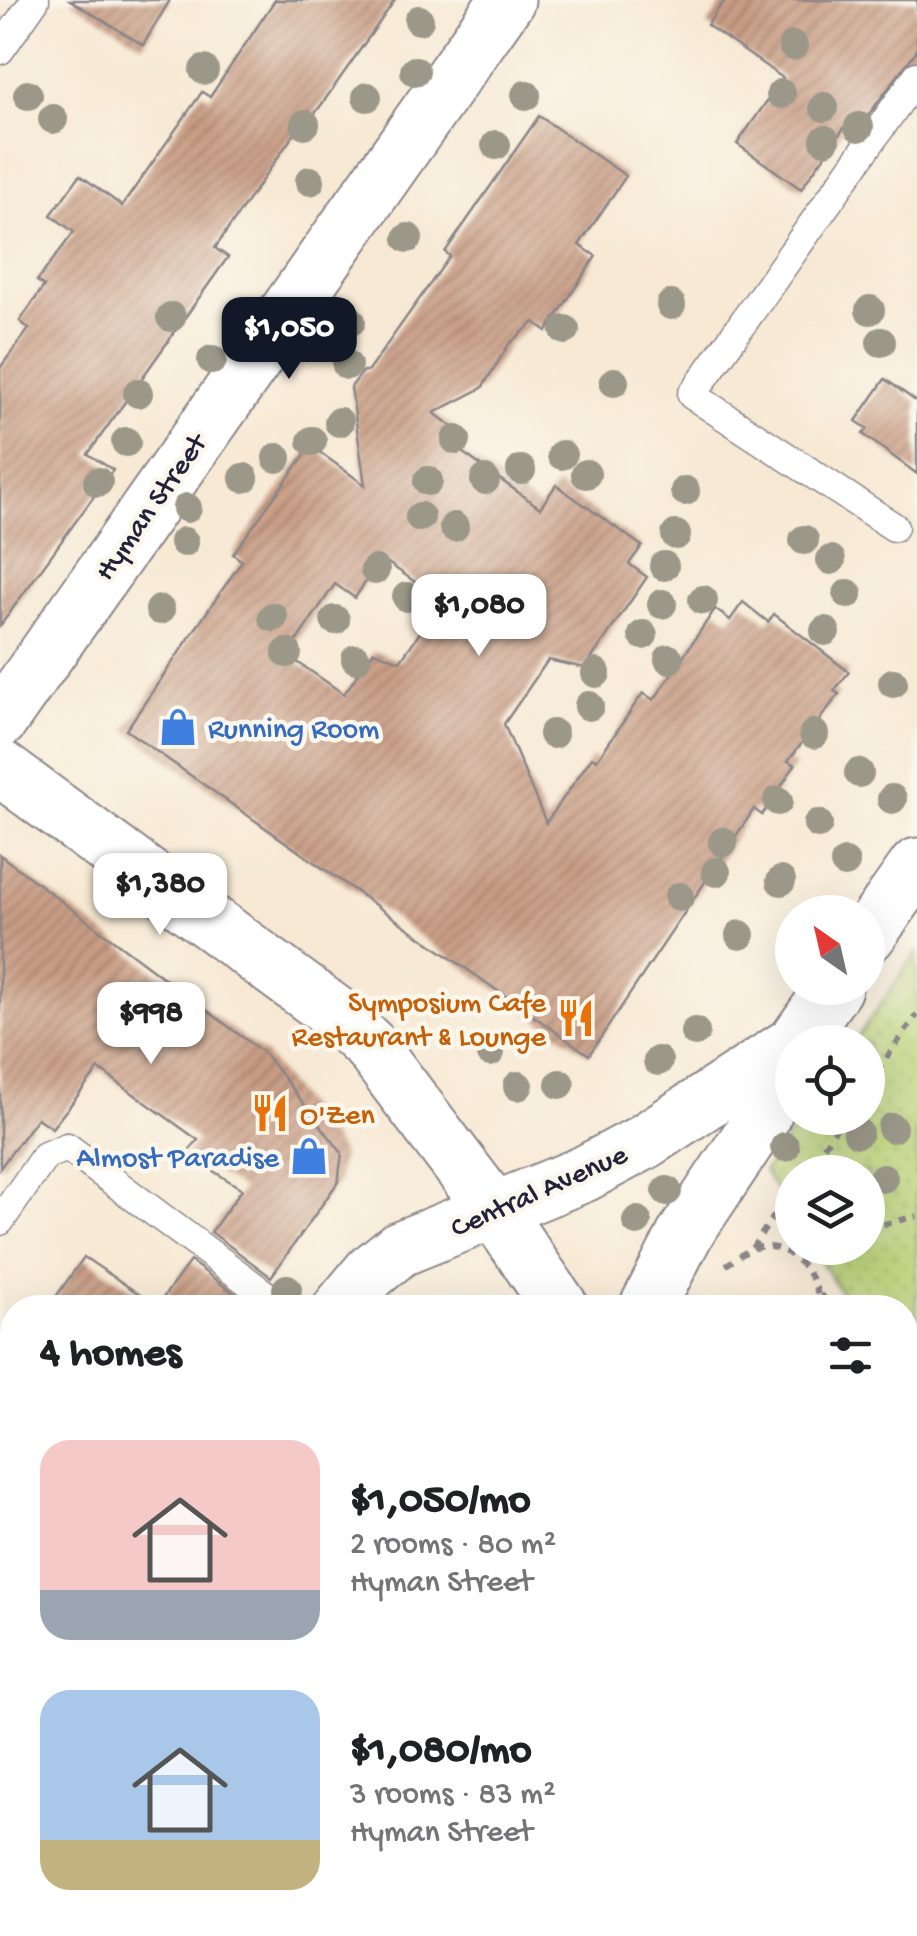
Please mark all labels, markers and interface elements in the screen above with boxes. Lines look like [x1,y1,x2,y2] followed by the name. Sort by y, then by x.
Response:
[208,297,370,382] pin: $1,050
[244,310,334,348] text: $1,050
[89,426,218,589] street label: Hyman Street
[398,574,560,659] pin: $1,080
[433,587,525,625] text: $1,080
[157,706,199,748] shop icon: Running Room
[208,714,379,749] place label: Running Room
[79,853,241,938] pin: $1,380
[115,866,205,904] text: $1,380
[775,895,885,1005] north arrow
[775,895,885,1265] map controls
[92,982,210,1067] pin: $998
[292,988,547,1057] place label: Symposium Cafe Restaurant & Lounge
[119,995,183,1033] text: $998
[555,997,597,1039] restaurant icon: Symposium Cafe Restaurant & Lounge
[775,1025,885,1135] button: locate
[249,1092,291,1134] restaurant icon: O'Zen
[300,1100,375,1135] place label: O'Zen
[288,1135,330,1177] shop icon: Almost Paradise
[446,1138,634,1248] street label: Central Avenue
[76,1143,280,1178] place label: Almost Paradise
[775,1155,885,1265] button: layers
[823,1328,878,1383] icon: filters
[40,1331,181,1380] text: 4 homes
[350,1478,531,1527] text: $1,050/mo
[120,1480,240,1600] icon: home
[350,1527,556,1565] text: 2 rooms · 80 m²
[350,1565,533,1603] text: Hyman Street
[350,1728,531,1777] text: $1,080/mo
[120,1730,240,1850] icon: home
[350,1777,556,1815] text: 3 rooms · 83 m²
[350,1815,533,1853] text: Hyman Street

